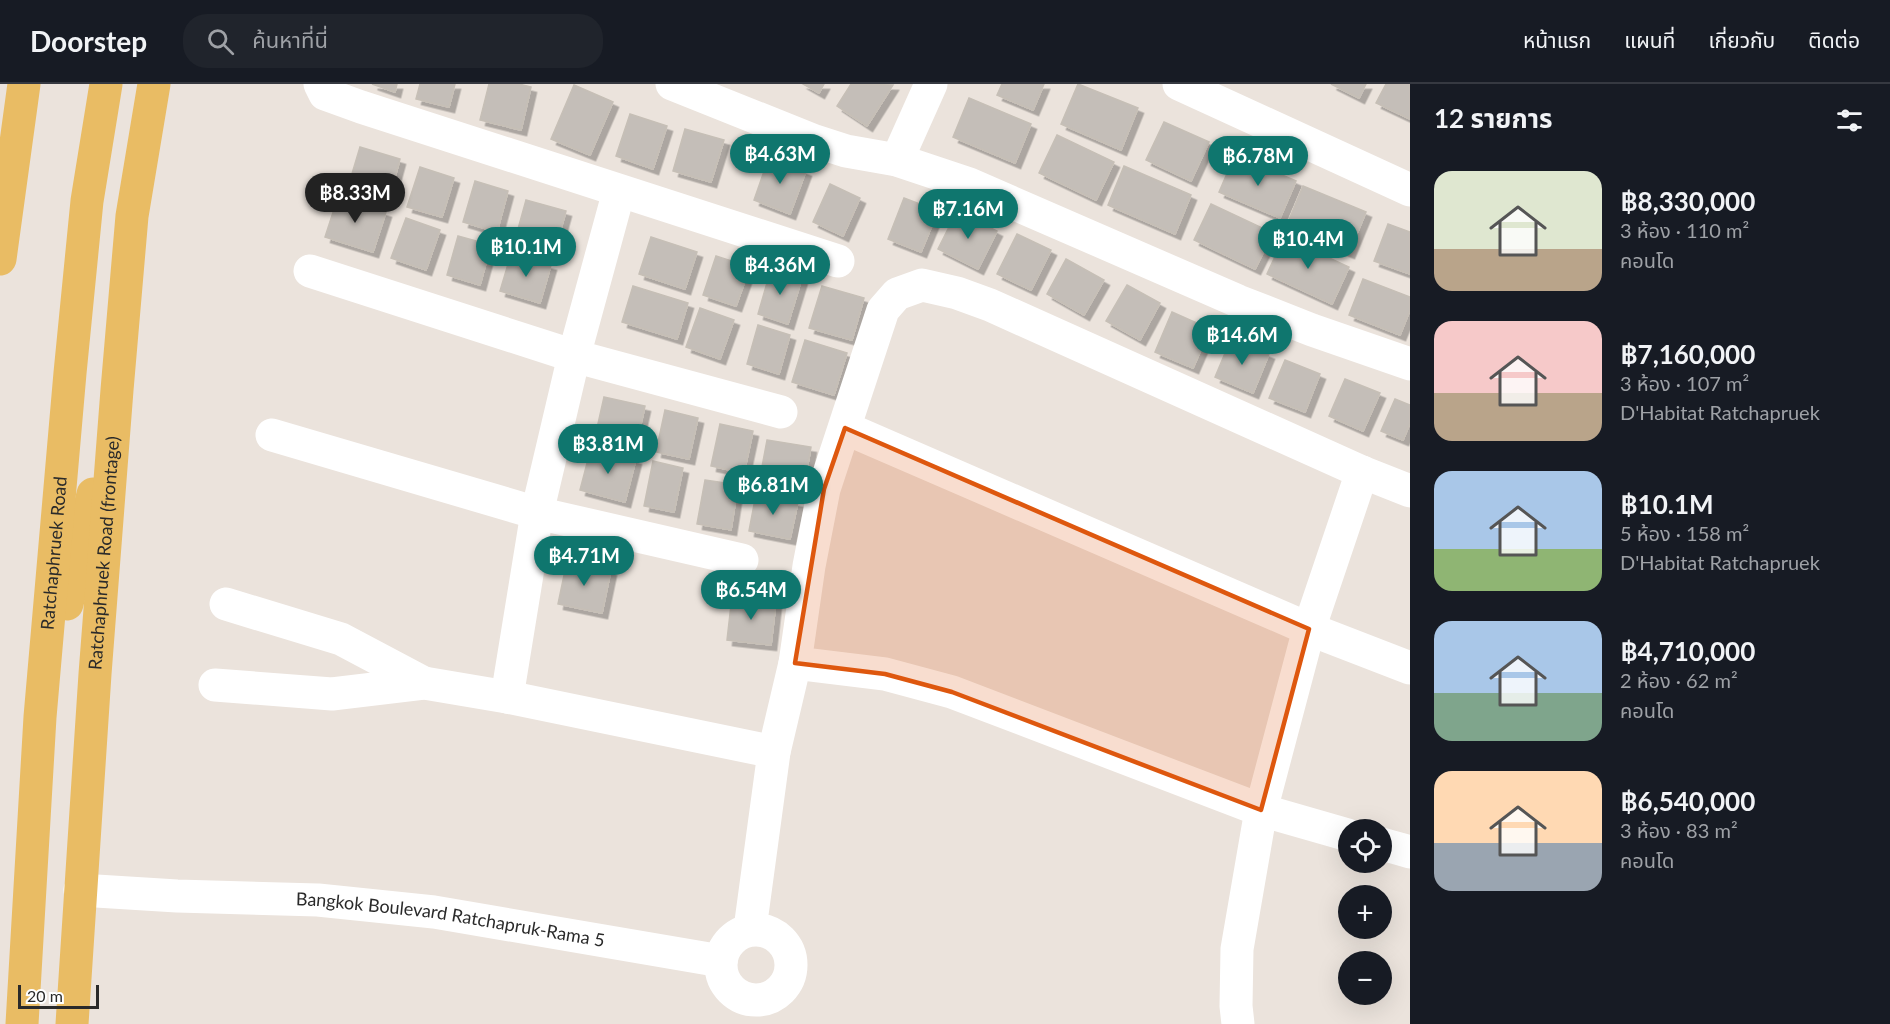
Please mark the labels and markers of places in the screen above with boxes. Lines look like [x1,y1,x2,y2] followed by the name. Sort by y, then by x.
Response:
[731,134,829,185] pin: ฿4.63M
[1209,136,1307,187] pin: ฿6.78M
[306,173,404,224] pin: ฿8.33M
[919,189,1017,240] pin: ฿7.16M
[1259,219,1357,270] pin: ฿10.4M
[477,227,575,278] pin: ฿10.1M
[731,245,829,296] pin: ฿4.36M
[1193,315,1291,366] pin: ฿14.6M
[559,424,657,475] pin: ฿3.81M
[724,465,822,516] pin: ฿6.81M
[535,536,633,587] pin: ฿4.71M
[702,570,800,621] pin: ฿6.54M

